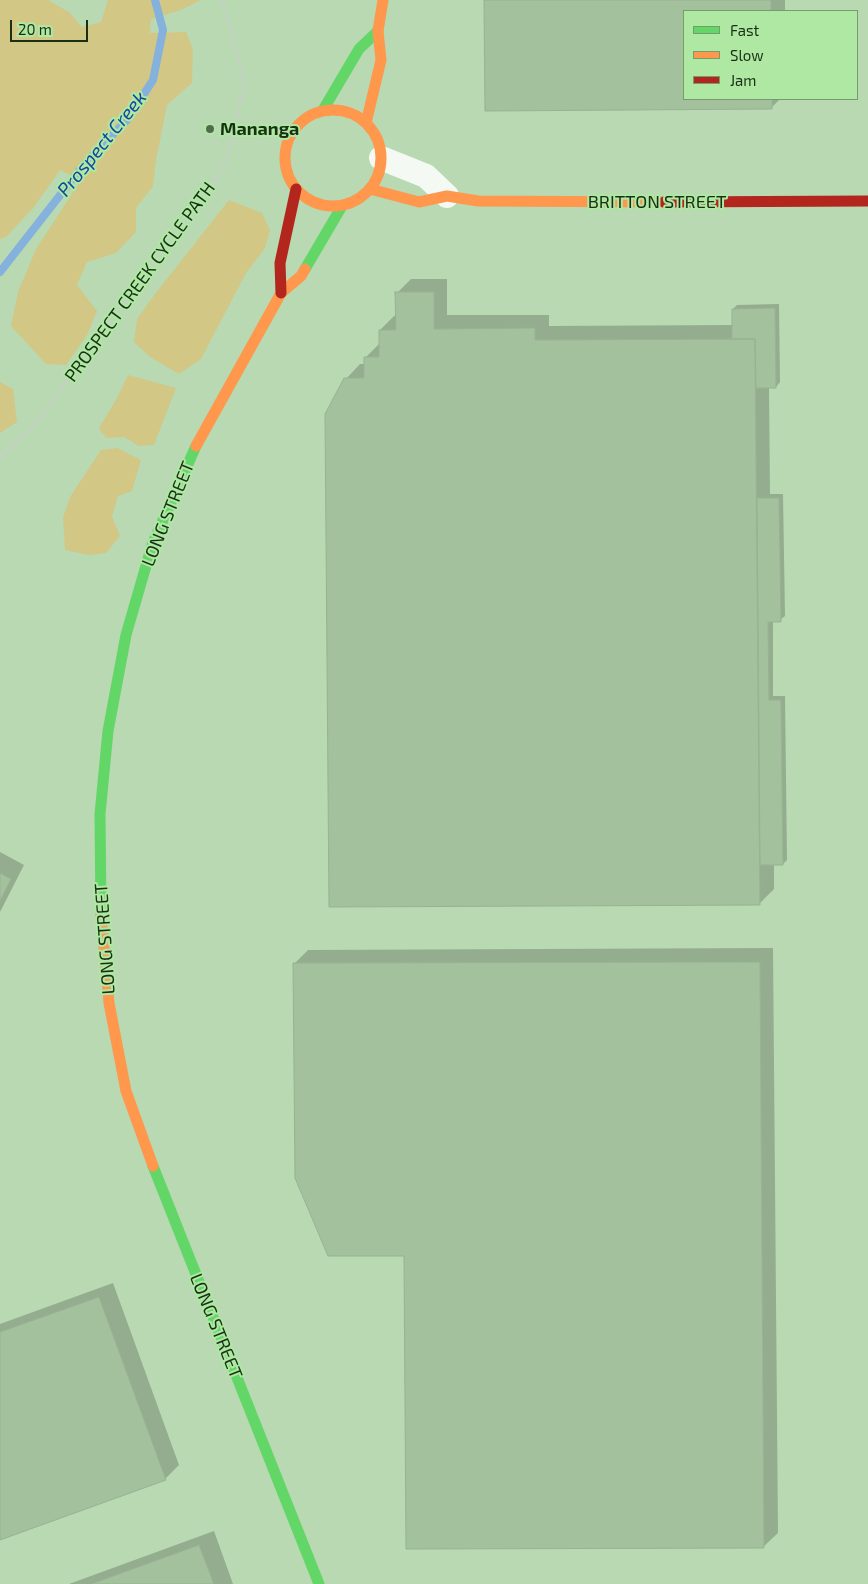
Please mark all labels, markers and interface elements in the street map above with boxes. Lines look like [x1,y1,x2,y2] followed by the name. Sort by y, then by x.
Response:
[12,10,90,42] scale bar
[683,10,858,100] legend
[18,20,52,38] text: 20 m
[730,21,759,39] text: Fast
[730,46,764,64] text: Slow
[730,71,756,89] text: Jam
[53,87,151,201] water label: Prospect Creek
[220,118,299,140] place label: Mananga
[204,123,216,135] marker: Mananga
[60,178,220,386] street label: PROSPECT CREEK CYCLE PATH
[588,191,726,213] street label: BRITTON STREET
[137,458,199,570] street label: LONG STREET
[90,883,120,995] street label: LONG STREET
[185,1270,247,1382] street label: LONG STREET

